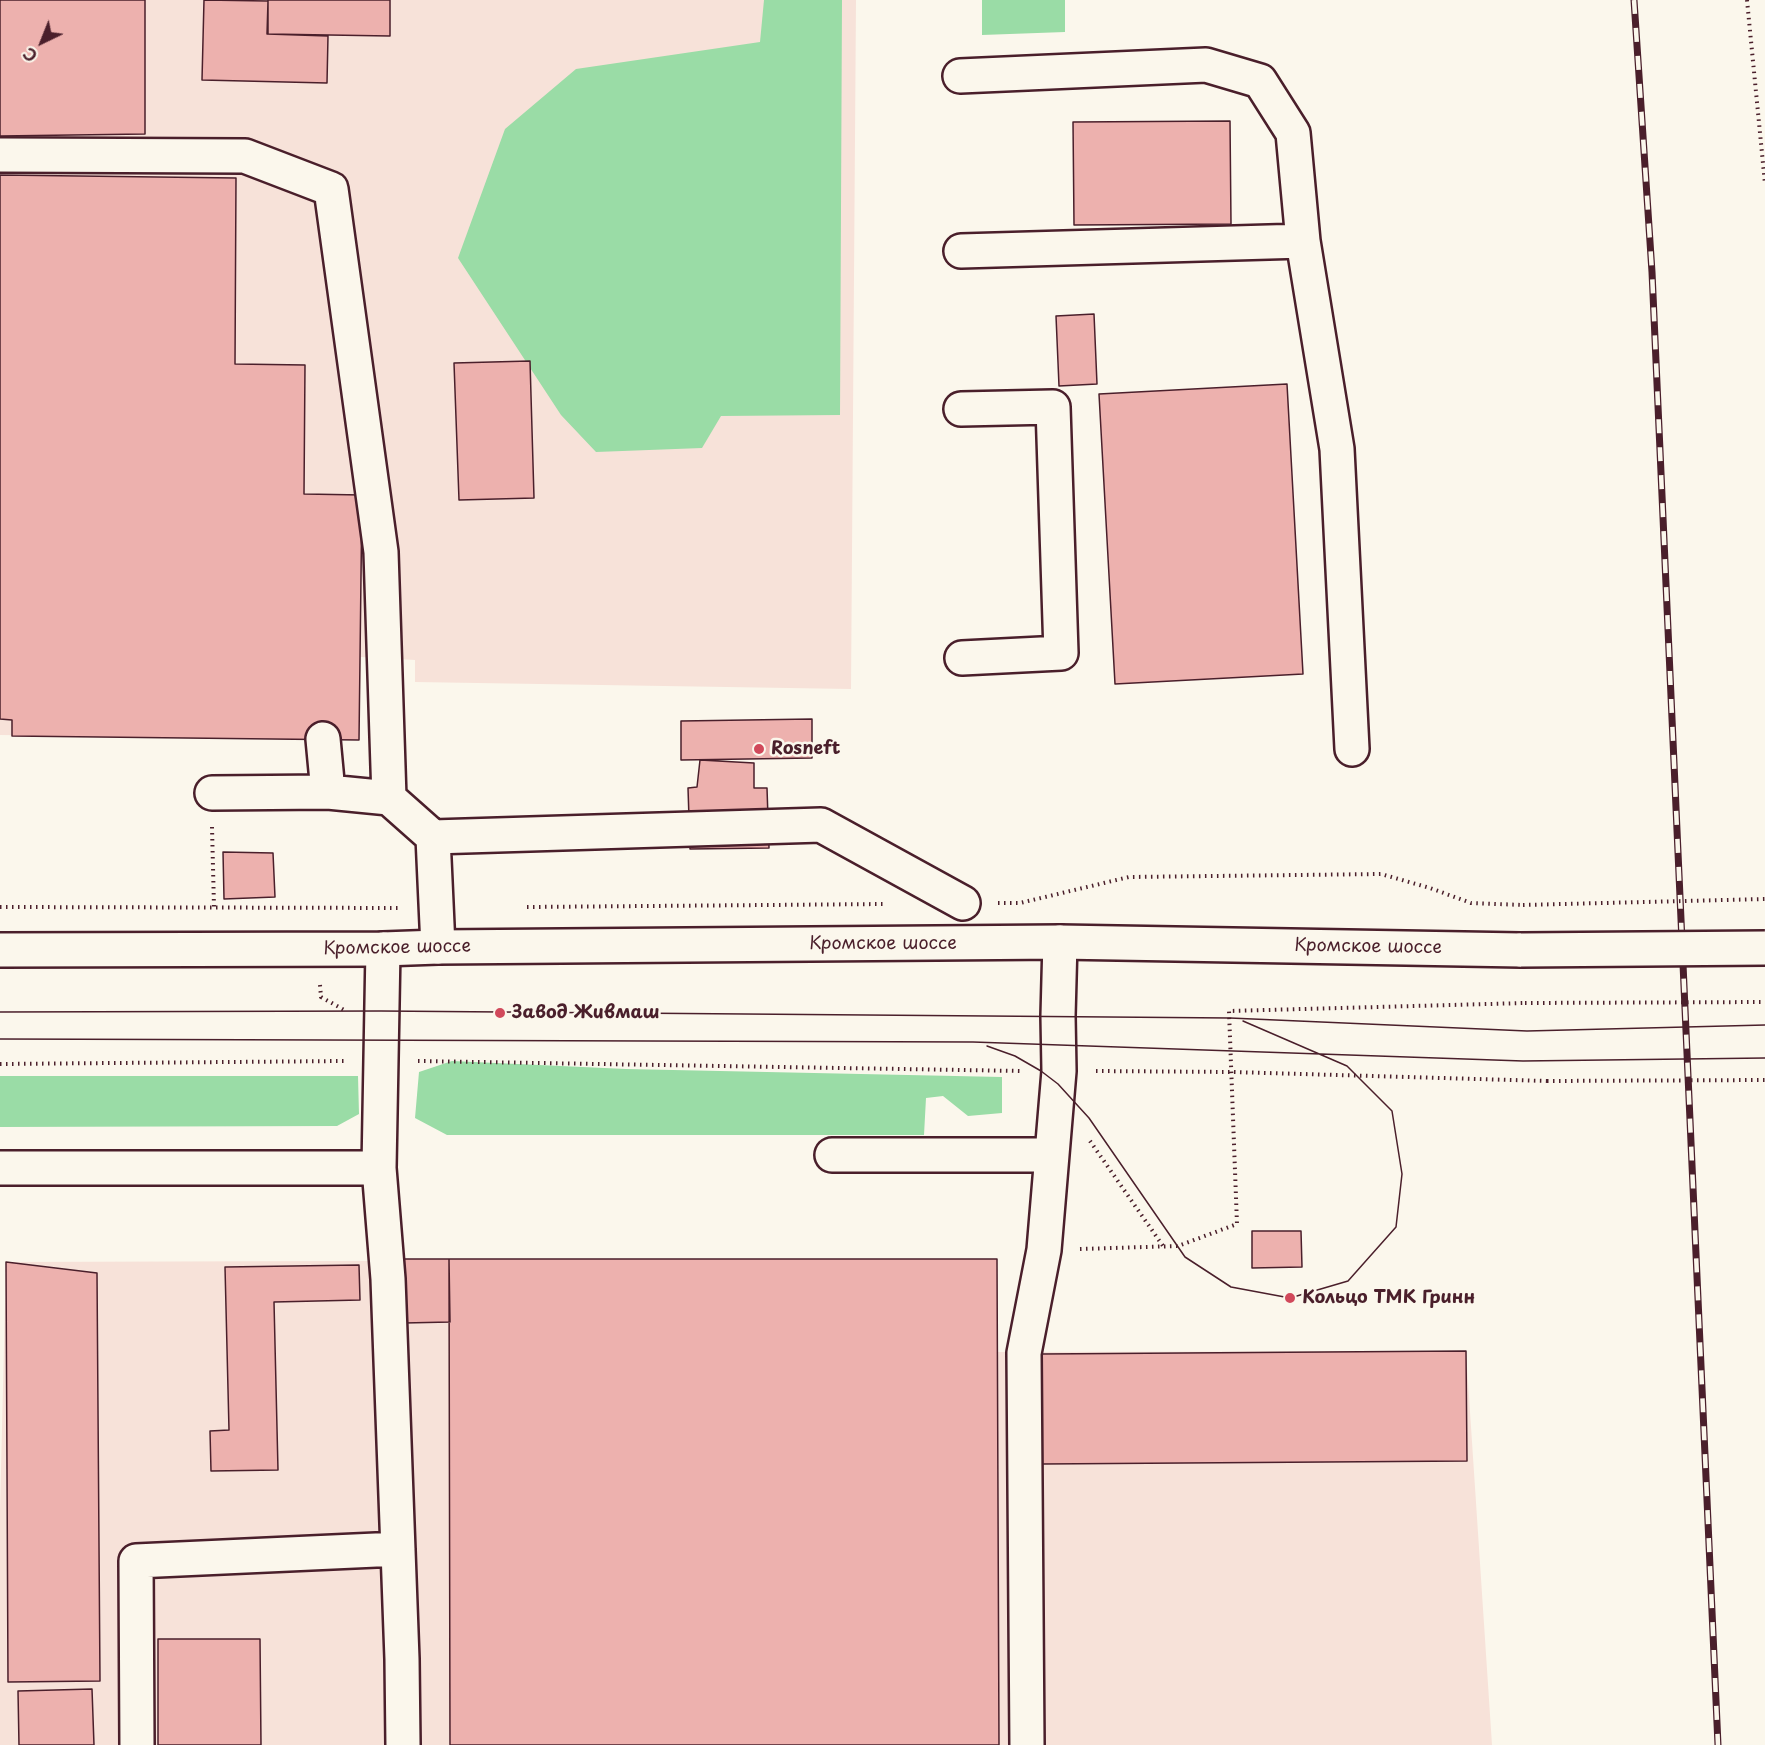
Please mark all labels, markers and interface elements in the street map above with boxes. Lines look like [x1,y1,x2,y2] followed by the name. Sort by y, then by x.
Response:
[12,12,72,72] north arrow
[17,42,42,68] text: С
[771,738,840,760] place label: Rosneft
[752,742,766,756] marker: Rosneft
[809,933,957,955] street label: Кромское шоссе
[1294,935,1442,959] street label: Кромское шоссе
[323,936,471,960] street label: Кромское шоссе
[512,1002,659,1024] place label: Завод Живмаш
[493,1006,507,1020] marker: Завод Живмаш
[1302,1287,1475,1309] place label: Кольцо ТМК Гринн
[1283,1291,1297,1305] marker: Кольцо ТМК Гринн

